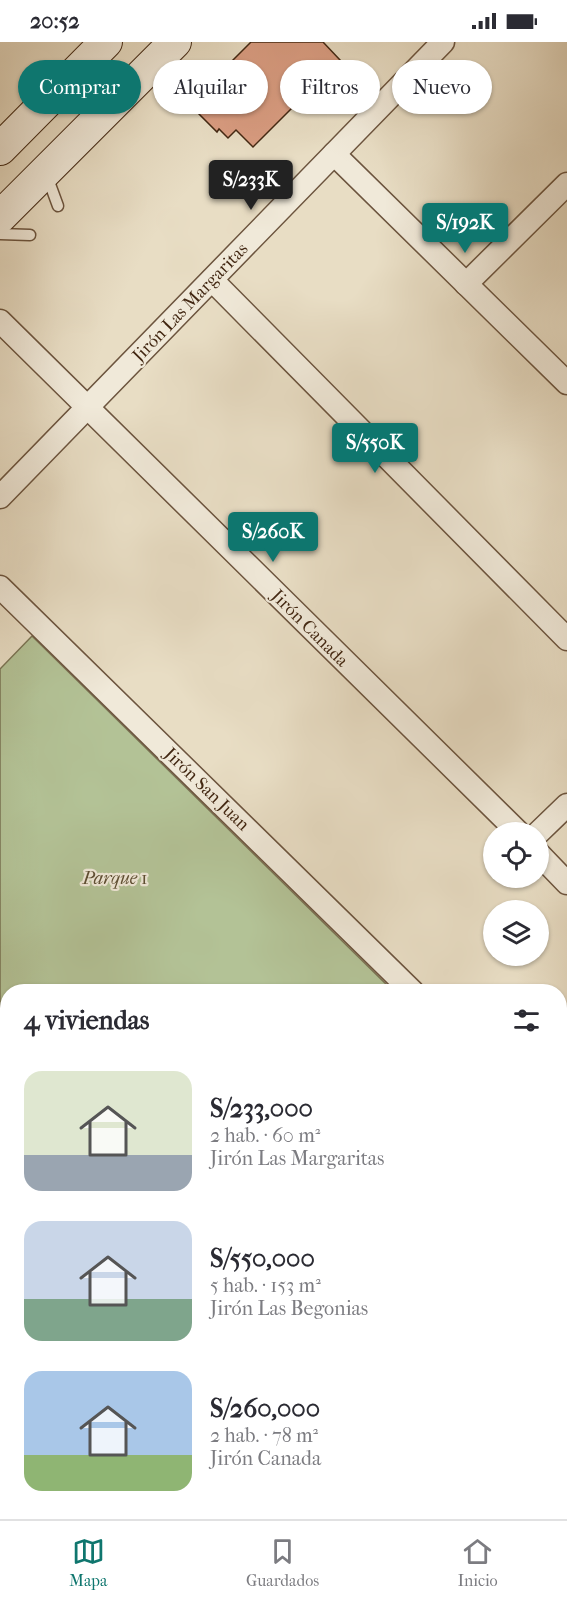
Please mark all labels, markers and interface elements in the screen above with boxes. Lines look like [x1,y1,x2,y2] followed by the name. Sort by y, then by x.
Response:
[30,8,80,34] text: 20:52
[18,60,141,114] chip: Comprar
[153,60,268,114] chip: Alquilar
[280,60,380,114] chip: Filtros
[392,60,492,114] chip: Nuevo
[202,160,300,211] pin: S/233K
[223,168,279,191] text: S/233K
[416,203,514,254] pin: S/192K
[436,211,494,234] text: S/192K
[127,238,253,368] street label: Jirón Las Margaritas
[326,423,424,474] pin: S/550K
[346,431,404,454] text: S/550K
[224,512,322,563] pin: S/260K
[242,520,304,543] text: S/260K
[265,584,353,672] street label: Jirón Canada
[158,742,254,836] street label: Jirón San Juan
[483,822,549,966] map controls
[483,822,549,888] button: locate
[81,868,148,889] park label: Parque 1
[483,900,549,966] button: layers
[510,1004,543,1037] icon: filters
[24,1005,149,1036] text: 4 viviendas
[210,1093,313,1124] text: S/233,000
[72,1095,144,1167] icon: home
[210,1124,320,1147] text: 2 hab. · 60 m²
[210,1147,384,1170] text: Jirón Las Margaritas
[210,1243,315,1274] text: S/550,000
[72,1245,144,1317] icon: home
[210,1274,321,1297] text: 5 hab. · 153 m²
[210,1297,368,1320] text: Jirón Las Begonias
[210,1393,320,1424] text: S/260,000
[72,1395,144,1467] icon: home
[210,1424,318,1447] text: 2 hab. · 78 m²
[210,1447,321,1470] text: Jirón Canada
[69,1535,107,1590] tab: Mapa
[246,1535,319,1590] tab: Guardados
[458,1535,498,1590] tab: Inicio

